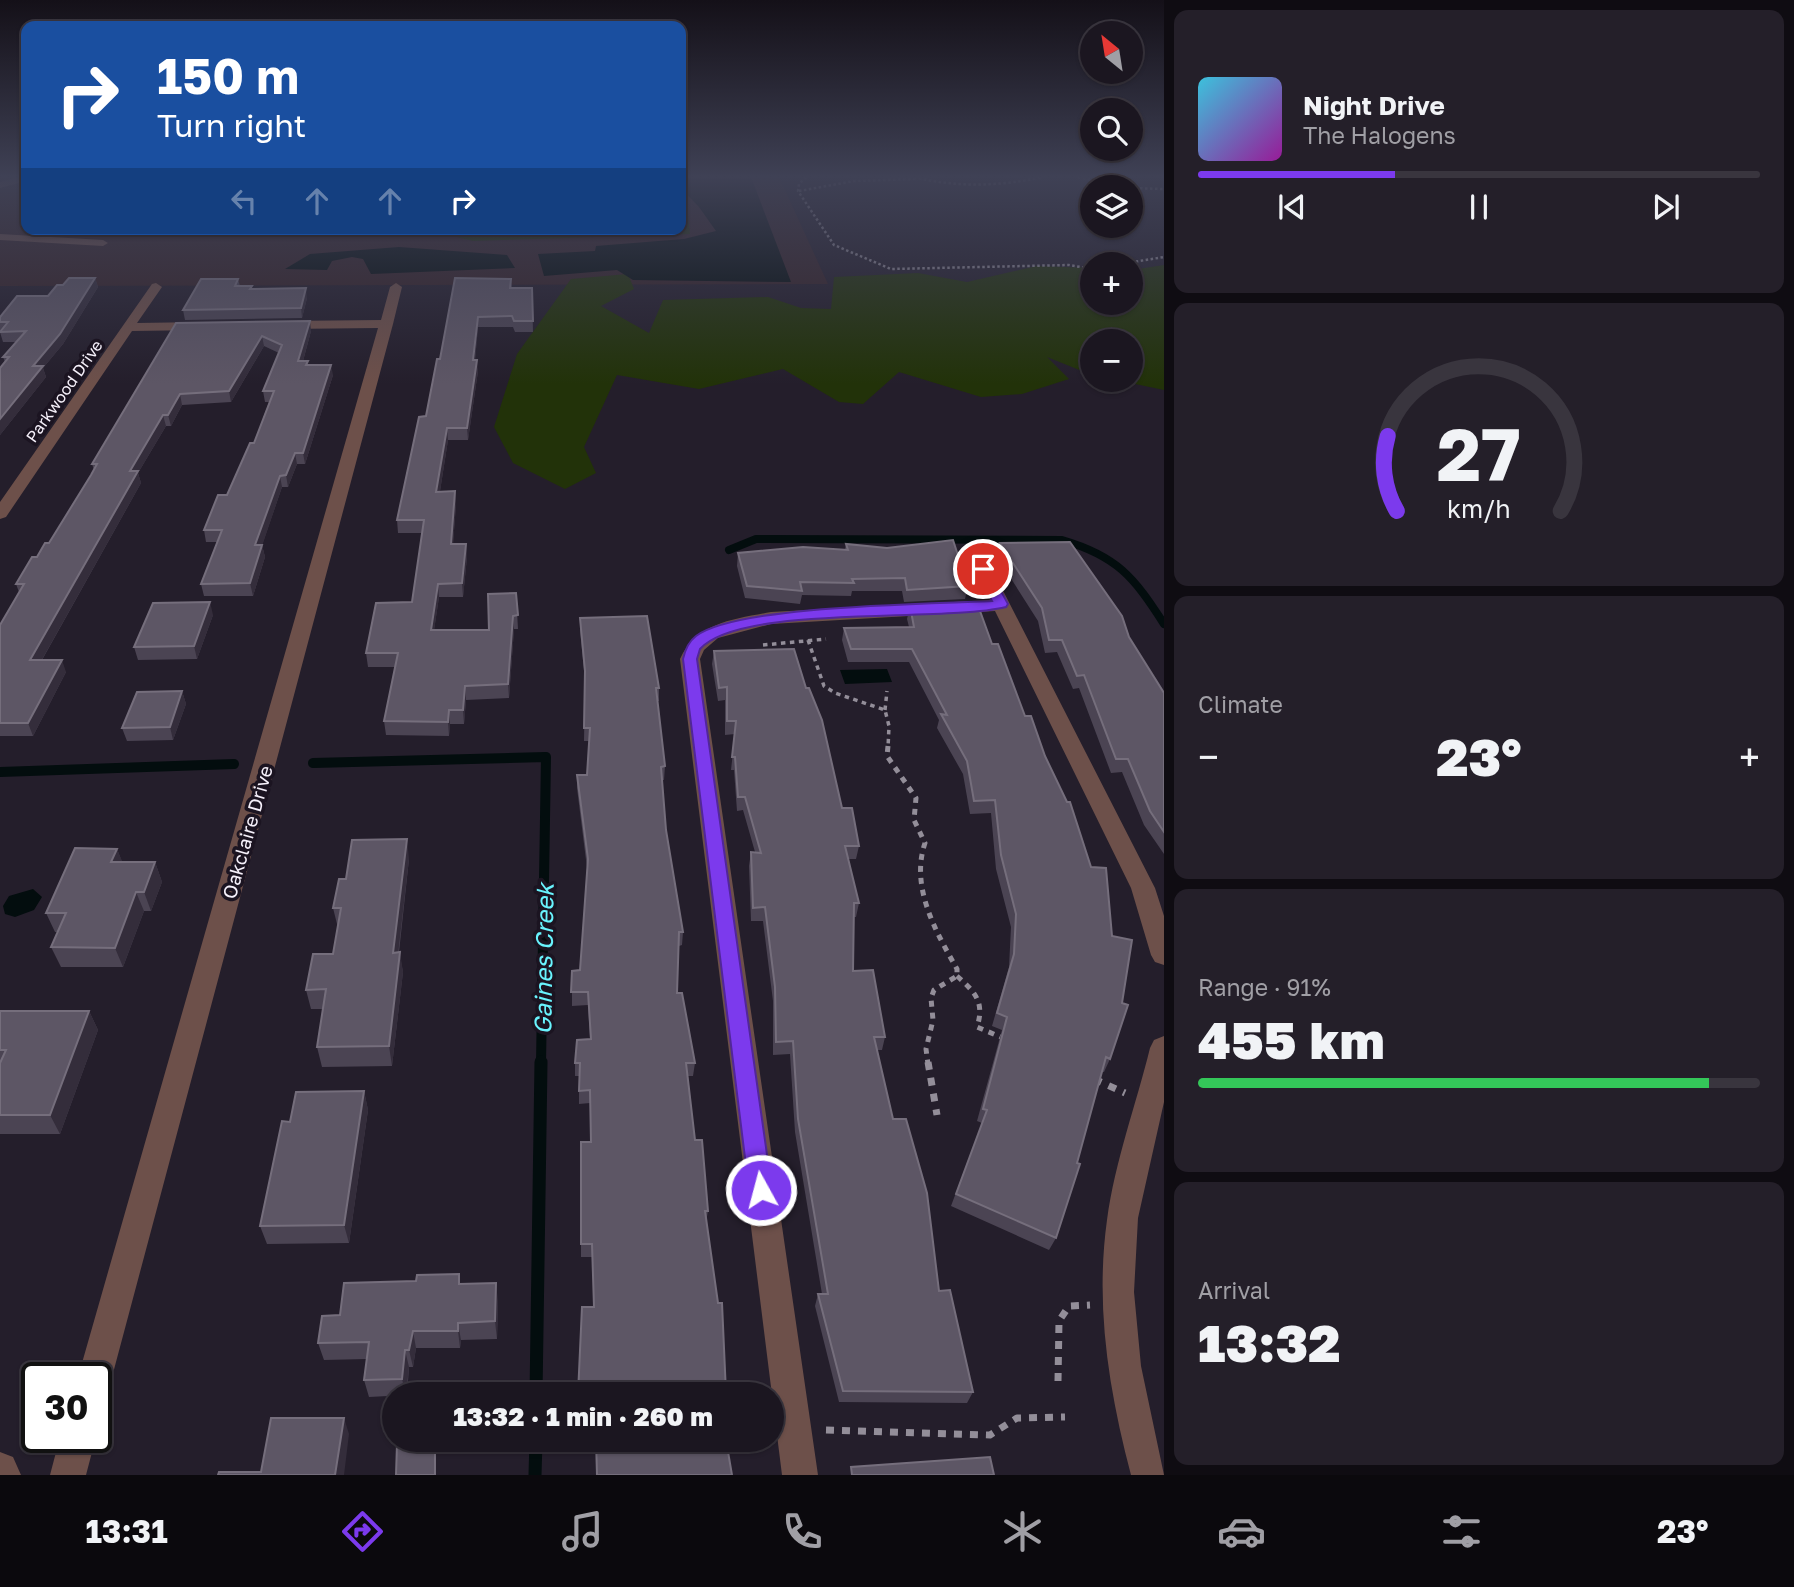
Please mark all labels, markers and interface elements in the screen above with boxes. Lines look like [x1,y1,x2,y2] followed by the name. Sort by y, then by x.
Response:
[1080,21,1143,84] north arrow
[1080,21,1143,392] map controls
[157,46,299,105] text: 150 m
[42,49,133,140] icon: right
[1303,90,1445,121] text: Night Drive
[1080,98,1143,161] button: search
[157,106,306,144] text: Turn right
[1303,121,1456,149] text: The Halogens
[1080,175,1143,238] button: layers
[225,182,263,220] icon: left
[298,182,336,220] icon: ahead
[371,182,409,220] icon: ahead
[444,182,482,220] icon: right
[1273,188,1311,226] icon: previous
[1460,188,1498,226] icon: pause
[1647,188,1685,226] icon: next
[1080,252,1143,315] button: +
[1080,329,1143,392] button: −
[21,336,107,446] street label: Parkwood Drive
[1437,410,1521,497] text: 27
[1447,492,1511,523] text: km/h
[953,539,1013,599] pin
[964,550,1002,588] icon: arrive
[1198,690,1283,718] text: Climate
[1436,725,1522,787] text: 23°
[1198,734,1219,779] text: −
[1739,734,1760,779] text: +
[217,763,277,901] street label: Oakclaire Drive
[527,881,559,1035] water label: Gaines Creek
[1198,973,1331,1001] text: Range · 91%
[1198,1008,1385,1070] text: 455 km
[724,1153,798,1227] position arrow
[1198,1276,1270,1304] text: Arrival
[1198,1311,1340,1373] text: 13:32
[21,1362,112,1453] speed limit sign: 30
[453,1401,713,1432] text: 13:32 · 1 min · 260 m
[338,1507,387,1556] icon: directions
[558,1507,607,1556] icon: music
[778,1507,827,1556] icon: phone
[998,1507,1047,1556] icon: climate
[1217,1507,1266,1556] icon: car
[1437,1507,1486,1556] icon: filters
[85,1512,168,1550] text: 13:31
[1657,1512,1709,1550] text: 23°

